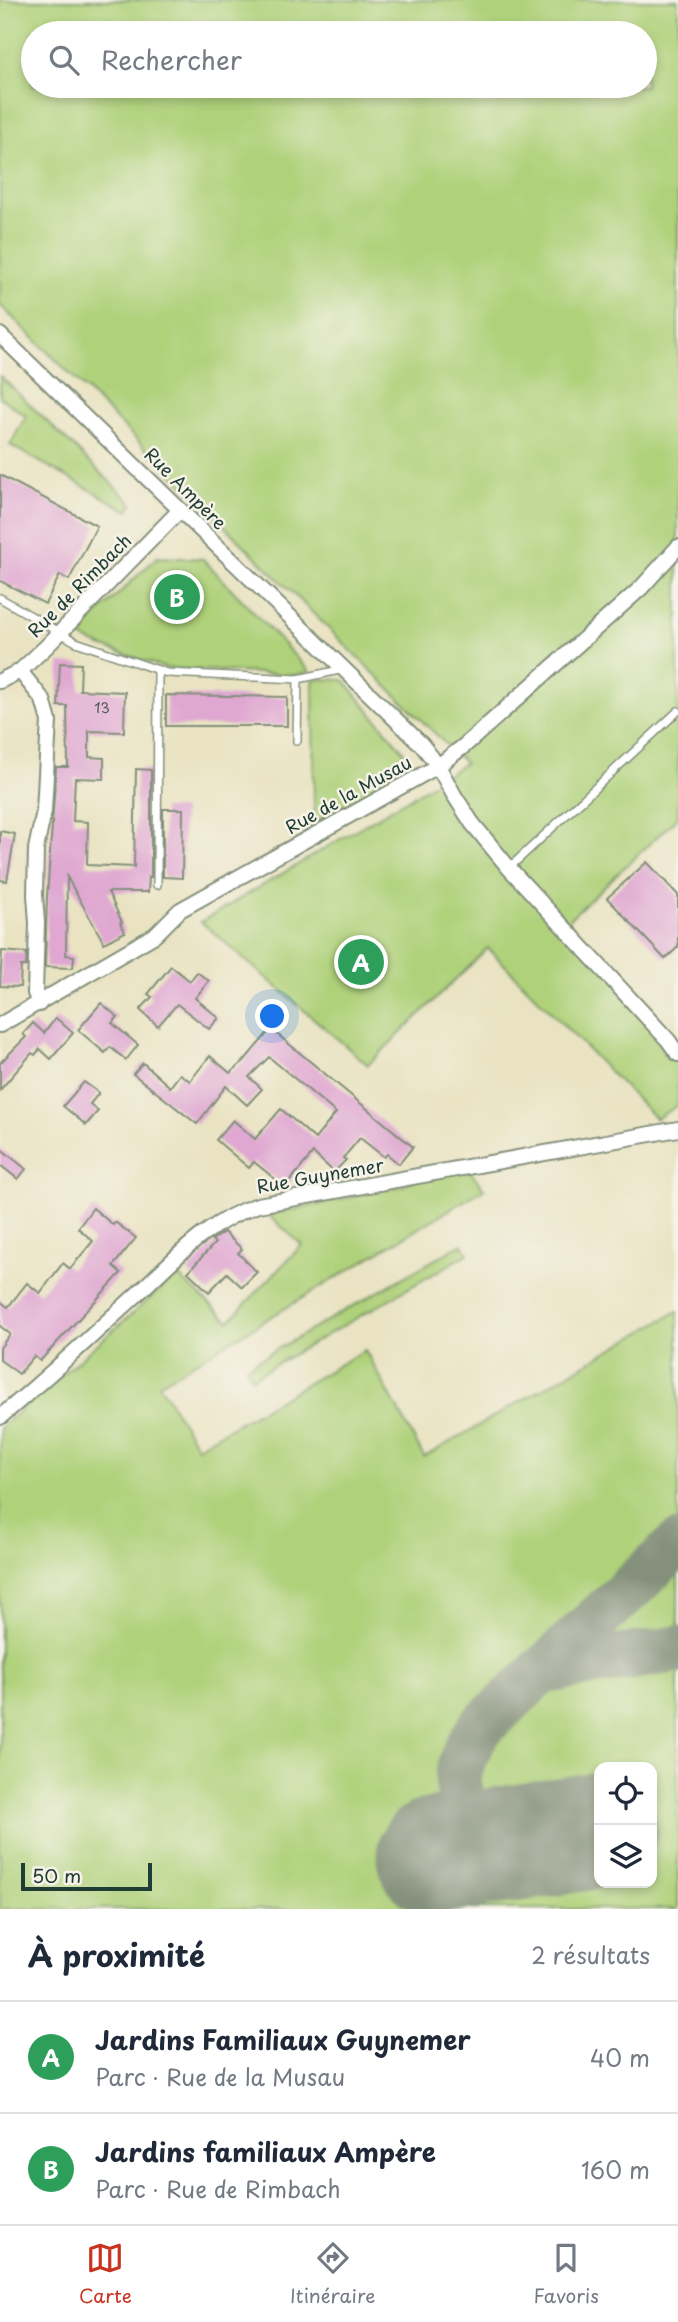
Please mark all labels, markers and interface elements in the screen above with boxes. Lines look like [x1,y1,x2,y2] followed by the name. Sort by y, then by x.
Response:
[21,21,657,98] search box
[101,40,242,79] text: Rechercher
[45,41,83,79] icon: search
[139,441,233,535] street label: Rue Ampère
[21,527,137,643] street label: Rue de Rimbach
[154,571,200,623] pin: B
[94,697,110,718] house number: 13
[280,748,416,840] street label: Rue de la Musau
[338,936,384,988] pin: A
[255,999,289,1033] your location
[254,1150,386,1199] street label: Rue Guynemer
[594,1762,657,1888] map controls
[594,1762,657,1825] button: locate
[594,1825,657,1888] button: layers
[21,1860,152,1892] scale bar
[32,1861,81,1889] text: 50 m
[28,1932,205,1977] text: À proximité
[531,1937,650,1972] text: 2 résultats
[95,2020,471,2059] text: Jardins Familiaux Guynemer
[42,2040,60,2075] text: A
[590,2040,650,2075] text: 40 m
[95,2059,345,2094] text: Parc · Rue de la Musau
[95,2132,436,2171] text: Jardins familiaux Ampère
[43,2152,59,2187] text: B
[581,2152,650,2187] text: 160 m
[95,2171,341,2206] text: Parc · Rue de Rimbach
[79,2239,132,2309] tab: Carte
[290,2239,375,2309] tab: Itinéraire
[534,2239,599,2309] tab: Favoris

